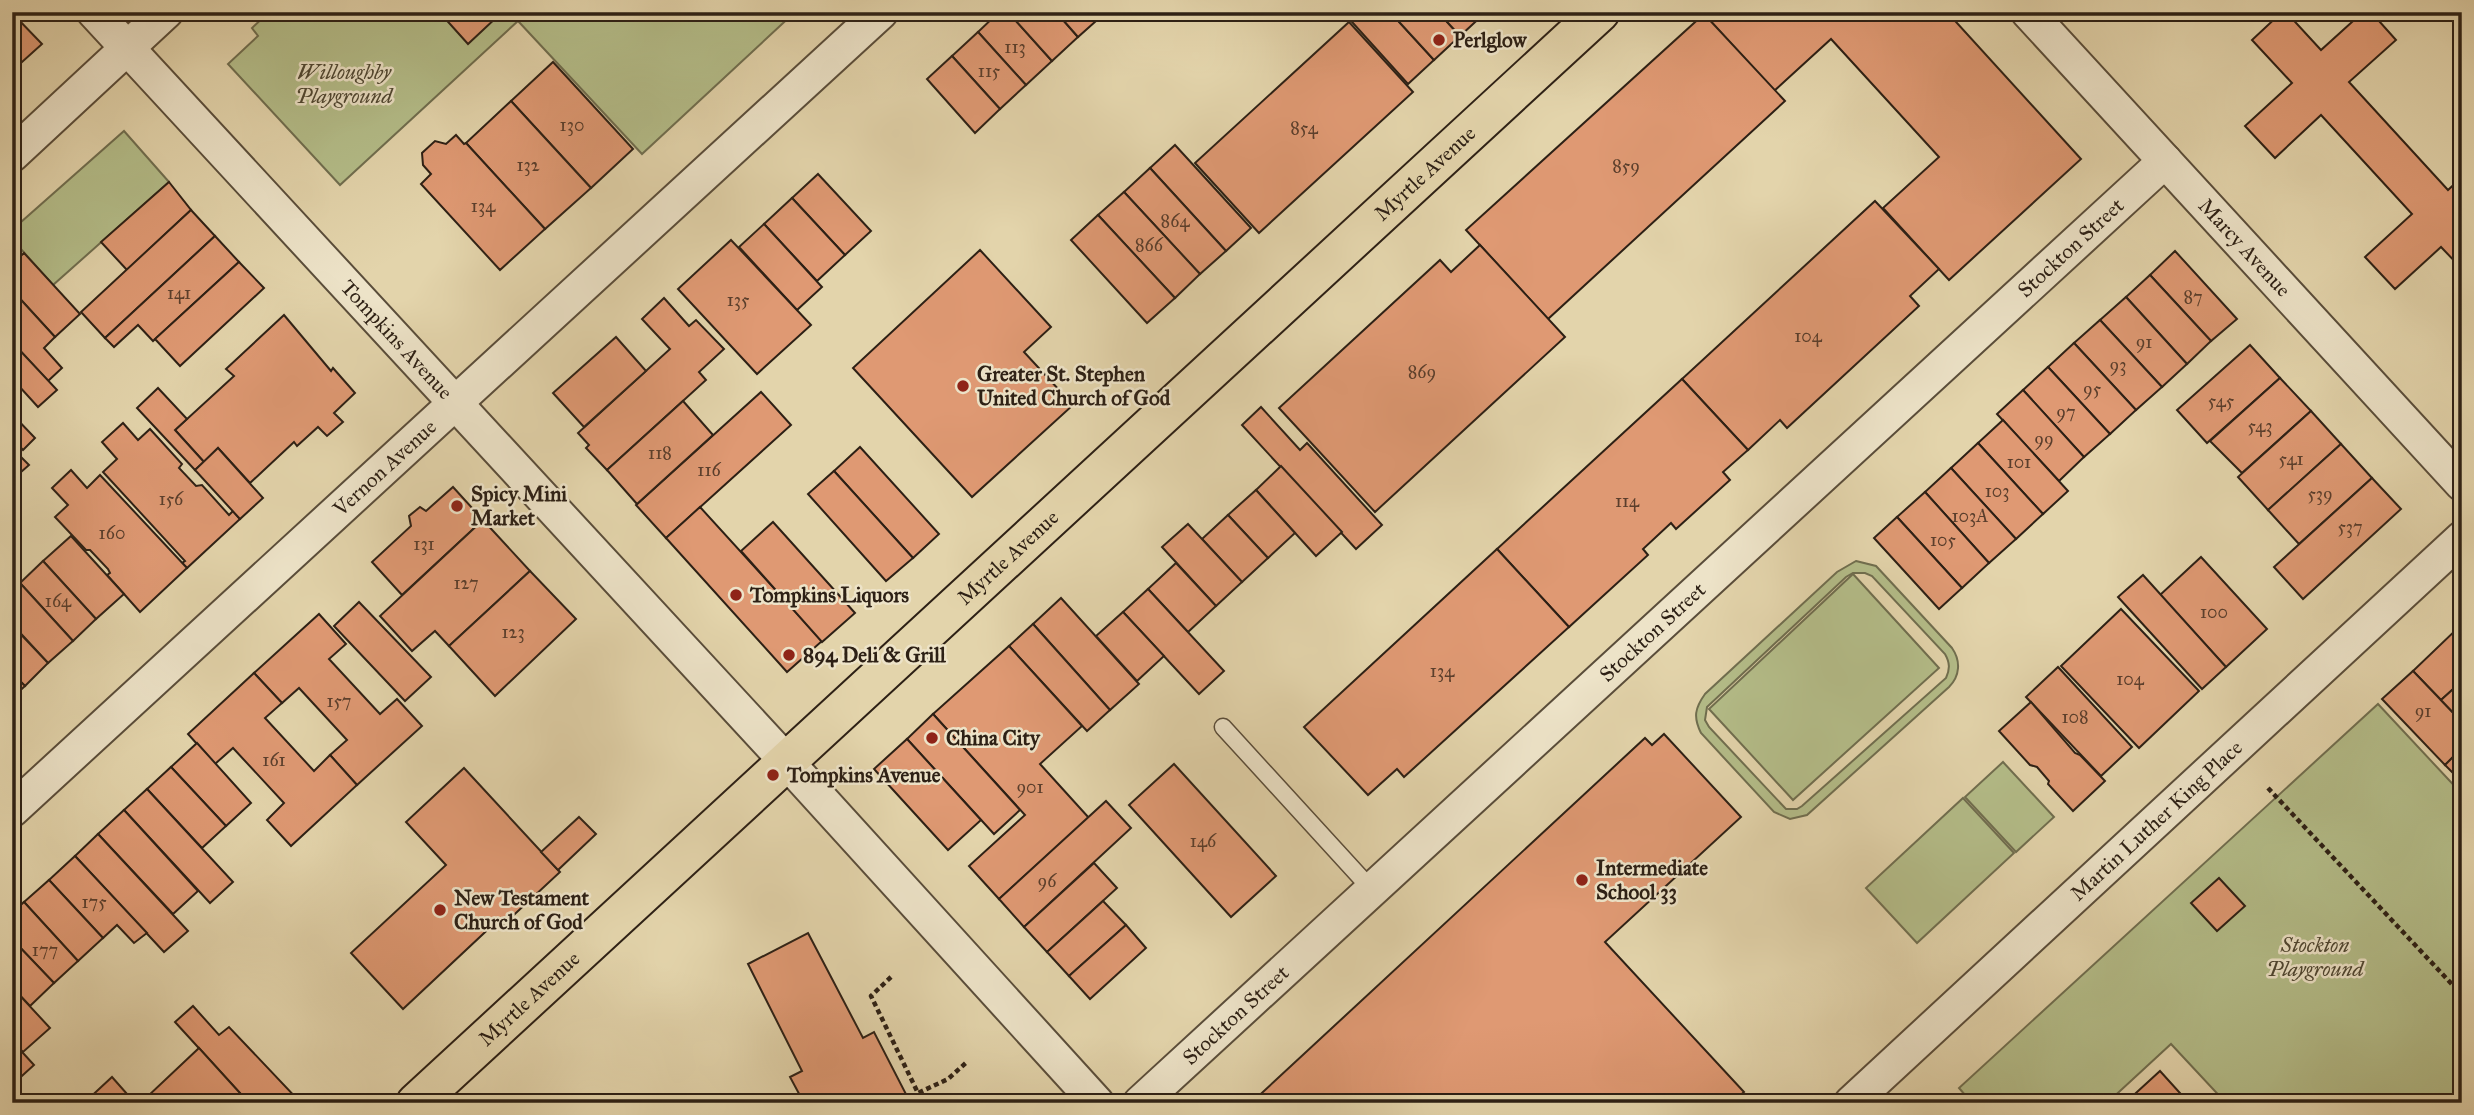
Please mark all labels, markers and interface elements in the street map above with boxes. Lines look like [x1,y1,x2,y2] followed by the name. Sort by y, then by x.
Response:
[1453,27,1528,53] place label: Perlglow
[1431,32,1447,48] marker: Perlglow
[1004,36,1026,58] house number: 113
[295,59,395,109] park label: Willoughby Playground
[978,60,1001,82] house number: 115
[560,114,584,136] house number: 130
[1290,117,1319,139] house number: 854
[1369,120,1481,226] street label: Myrtle Avenue
[516,154,540,176] house number: 132
[1612,155,1640,177] house number: 859
[2012,192,2130,303] street label: Stockton Street
[2193,193,2297,302] street label: Marcy Avenue
[471,195,496,217] house number: 134
[1161,210,1190,232] house number: 864
[1135,234,1164,256] house number: 866
[335,274,458,405] street label: Tompkins Avenue
[167,282,191,304] house number: 141
[2183,286,2203,308] house number: 87
[727,289,750,311] house number: 135
[1794,325,1823,347] house number: 104
[2136,331,2152,353] house number: 91
[2110,354,2126,376] house number: 93
[977,361,1171,411] place label: Greater St. Stephen United Church of God
[1408,361,1436,383] house number: 869
[955,378,971,394] marker: Greater St. Stephen United Church of God
[2083,378,2102,400] house number: 95
[2208,390,2235,412] house number: 545
[2056,401,2076,423] house number: 97
[327,414,442,522] street label: Vernon Avenue
[2247,415,2273,437] house number: 543
[2034,428,2054,450] house number: 99
[648,442,672,464] house number: 118
[2278,448,2304,470] house number: 541
[2007,451,2031,473] house number: 101
[697,459,721,481] house number: 116
[1985,480,2009,502] house number: 103
[471,481,567,531] place label: Spicy Mini Market
[2307,483,2333,505] house number: 539
[159,488,184,510] house number: 156
[1615,490,1640,512] house number: 114
[449,498,465,514] marker: Spicy Mini Market
[952,504,1064,611] street label: Myrtle Avenue
[1952,505,1988,527] house number: 103A
[2337,516,2363,538] house number: 537
[99,522,125,544] house number: 160
[1930,529,1957,551] house number: 105
[413,533,435,555] house number: 131
[453,572,479,594] house number: 127
[1594,576,1711,687] street label: Stockton Street
[749,582,909,608] place label: Tompkins Liquors
[728,587,744,603] marker: Tompkins Liquors
[45,590,72,612] house number: 164
[2200,601,2228,623] house number: 100
[501,621,525,643] house number: 123
[803,642,947,668] place label: 894 Deli & Grill
[781,647,797,663] marker: 894 Deli & Grill
[1430,660,1455,682] house number: 134
[2116,668,2145,690] house number: 104
[327,690,351,712] house number: 157
[2415,700,2431,722] house number: 91
[2061,706,2089,728] house number: 108
[946,725,1041,751] place label: China City
[924,730,940,746] marker: China City
[2065,734,2248,907] street label: Martin Luther King Place
[262,749,286,771] house number: 161
[786,762,941,788] place label: Tompkins Avenue
[765,767,781,783] marker: Tompkins Avenue
[1016,776,1044,798] house number: 901
[1190,830,1217,852] house number: 146
[1596,855,1708,905] place label: Intermediate School 33
[1038,870,1057,892] house number: 96
[1574,872,1590,888] marker: Intermediate School 33
[454,885,589,935] place label: New Testament Church of God
[81,891,107,913] house number: 175
[432,902,448,918] marker: New Testament Church of God
[2266,932,2366,982] park label: Stockton Playground
[32,939,58,961] house number: 177
[473,945,585,1052] street label: Myrtle Avenue
[1177,959,1295,1070] street label: Stockton Street

